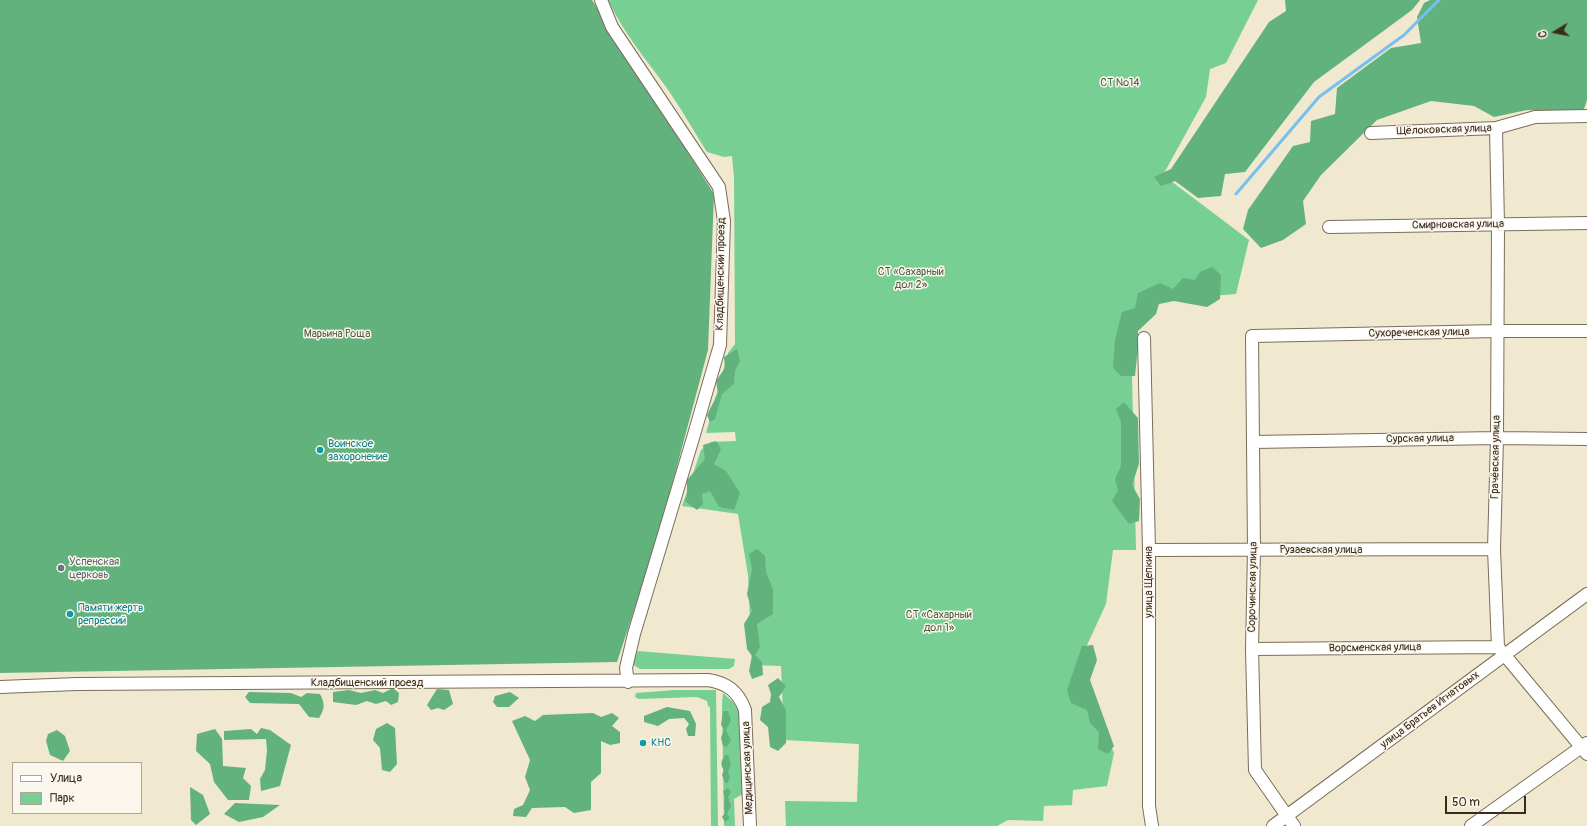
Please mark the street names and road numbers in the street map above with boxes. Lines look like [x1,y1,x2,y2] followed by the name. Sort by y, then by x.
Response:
[1396,122,1492,138] street label: Щёлоковская улица
[713,218,729,330] street label: Кладбищенский проезд
[1412,218,1504,232] street label: Смирновская улица
[1368,326,1470,340] street label: Сухореченская улица
[1489,415,1503,499] street label: Грачёвская улица
[1386,432,1454,446] street label: Сурская улица
[1246,541,1260,633] street label: Сорочинская улица
[1280,543,1362,557] street label: Рузаевская улица
[1142,546,1156,618] street label: улица Щепкина
[1329,641,1421,655] street label: Ворсменская улица
[1378,668,1482,752] street label: улица Братьев Игнатовых
[311,676,423,690] street label: Кладбищенский проезд
[740,721,756,815] street label: Медицинская улица

